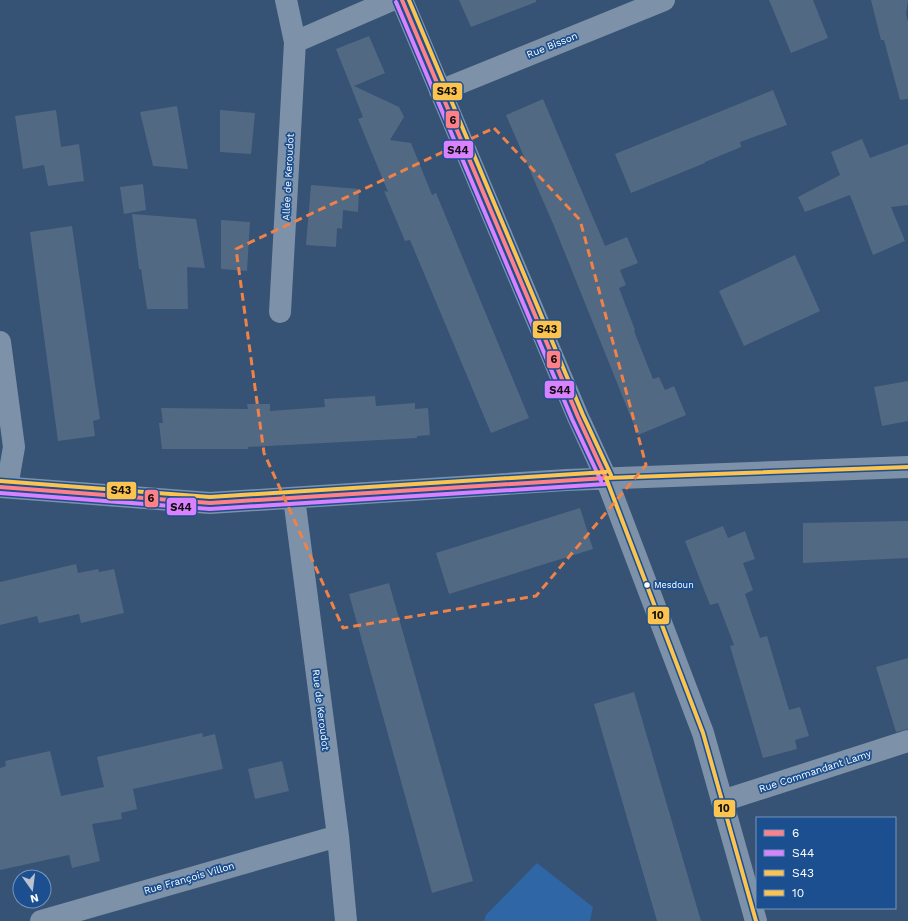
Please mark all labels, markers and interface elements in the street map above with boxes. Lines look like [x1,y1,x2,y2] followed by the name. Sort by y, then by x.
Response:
[525,30,579,60] street label: Rue Bisson
[432,82,463,101] line badge: S43
[437,85,458,98] text: S43
[445,110,460,129] line badge: 6
[450,114,457,127] text: 6
[280,132,296,221] street label: Allée de Keroudot
[443,140,474,159] line badge: S44
[447,144,469,157] text: S44
[532,320,562,339] line badge: S43
[537,323,558,336] text: S43
[546,350,561,369] line badge: 6
[551,353,558,366] text: 6
[544,380,575,399] line badge: S44
[549,384,571,397] text: S44
[106,481,137,500] line badge: S43
[111,484,132,497] text: S43
[144,489,159,508] line badge: 6
[148,492,155,505] text: 6
[166,497,197,516] line badge: S44
[170,501,192,514] text: S44
[642,580,652,590] marker: Mesdoun
[654,580,694,590] place label: Mesdoun
[647,606,670,625] line badge: 10
[652,609,664,622] text: 10
[311,669,332,752] street label: Rue de Keroudot
[757,747,873,794] street label: Rue Commandant Lamy
[713,799,736,818] line badge: 10
[718,802,730,815] text: 10
[756,817,896,909] legend
[792,826,799,840] text: 6
[792,846,814,860] text: S44
[143,860,235,896] street label: Rue François Villon
[792,866,814,880] text: S43
[12,869,52,909] north arrow
[792,886,804,900] text: 10
[29,891,40,906] text: N

